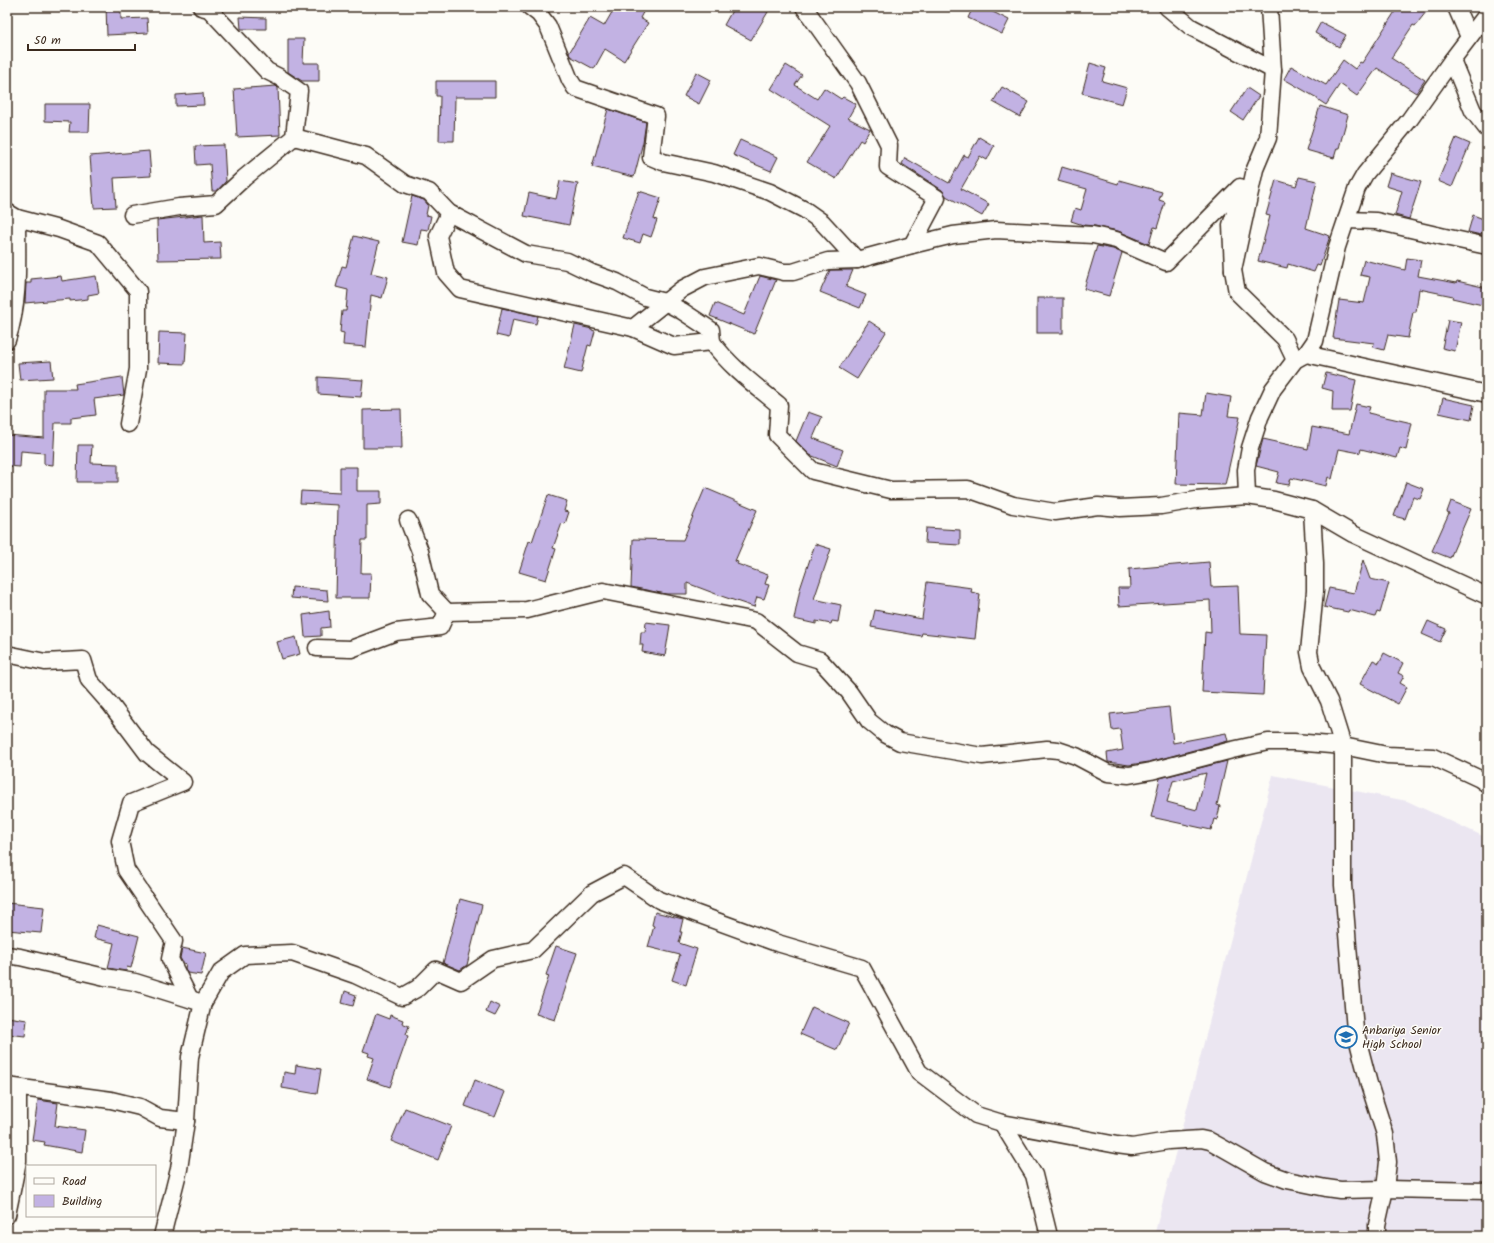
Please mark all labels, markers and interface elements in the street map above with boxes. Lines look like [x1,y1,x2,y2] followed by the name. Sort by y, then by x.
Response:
[28,26,135,52] scale bar
[34,31,61,50] text: 50 m
[1362,1021,1442,1054] place label: Anbariya Senior High School
[1333,1024,1359,1050] school or university icon: Anbariya Senior High School
[26,1165,156,1217] legend
[62,1172,87,1191] text: Road
[62,1192,102,1211] text: Building

